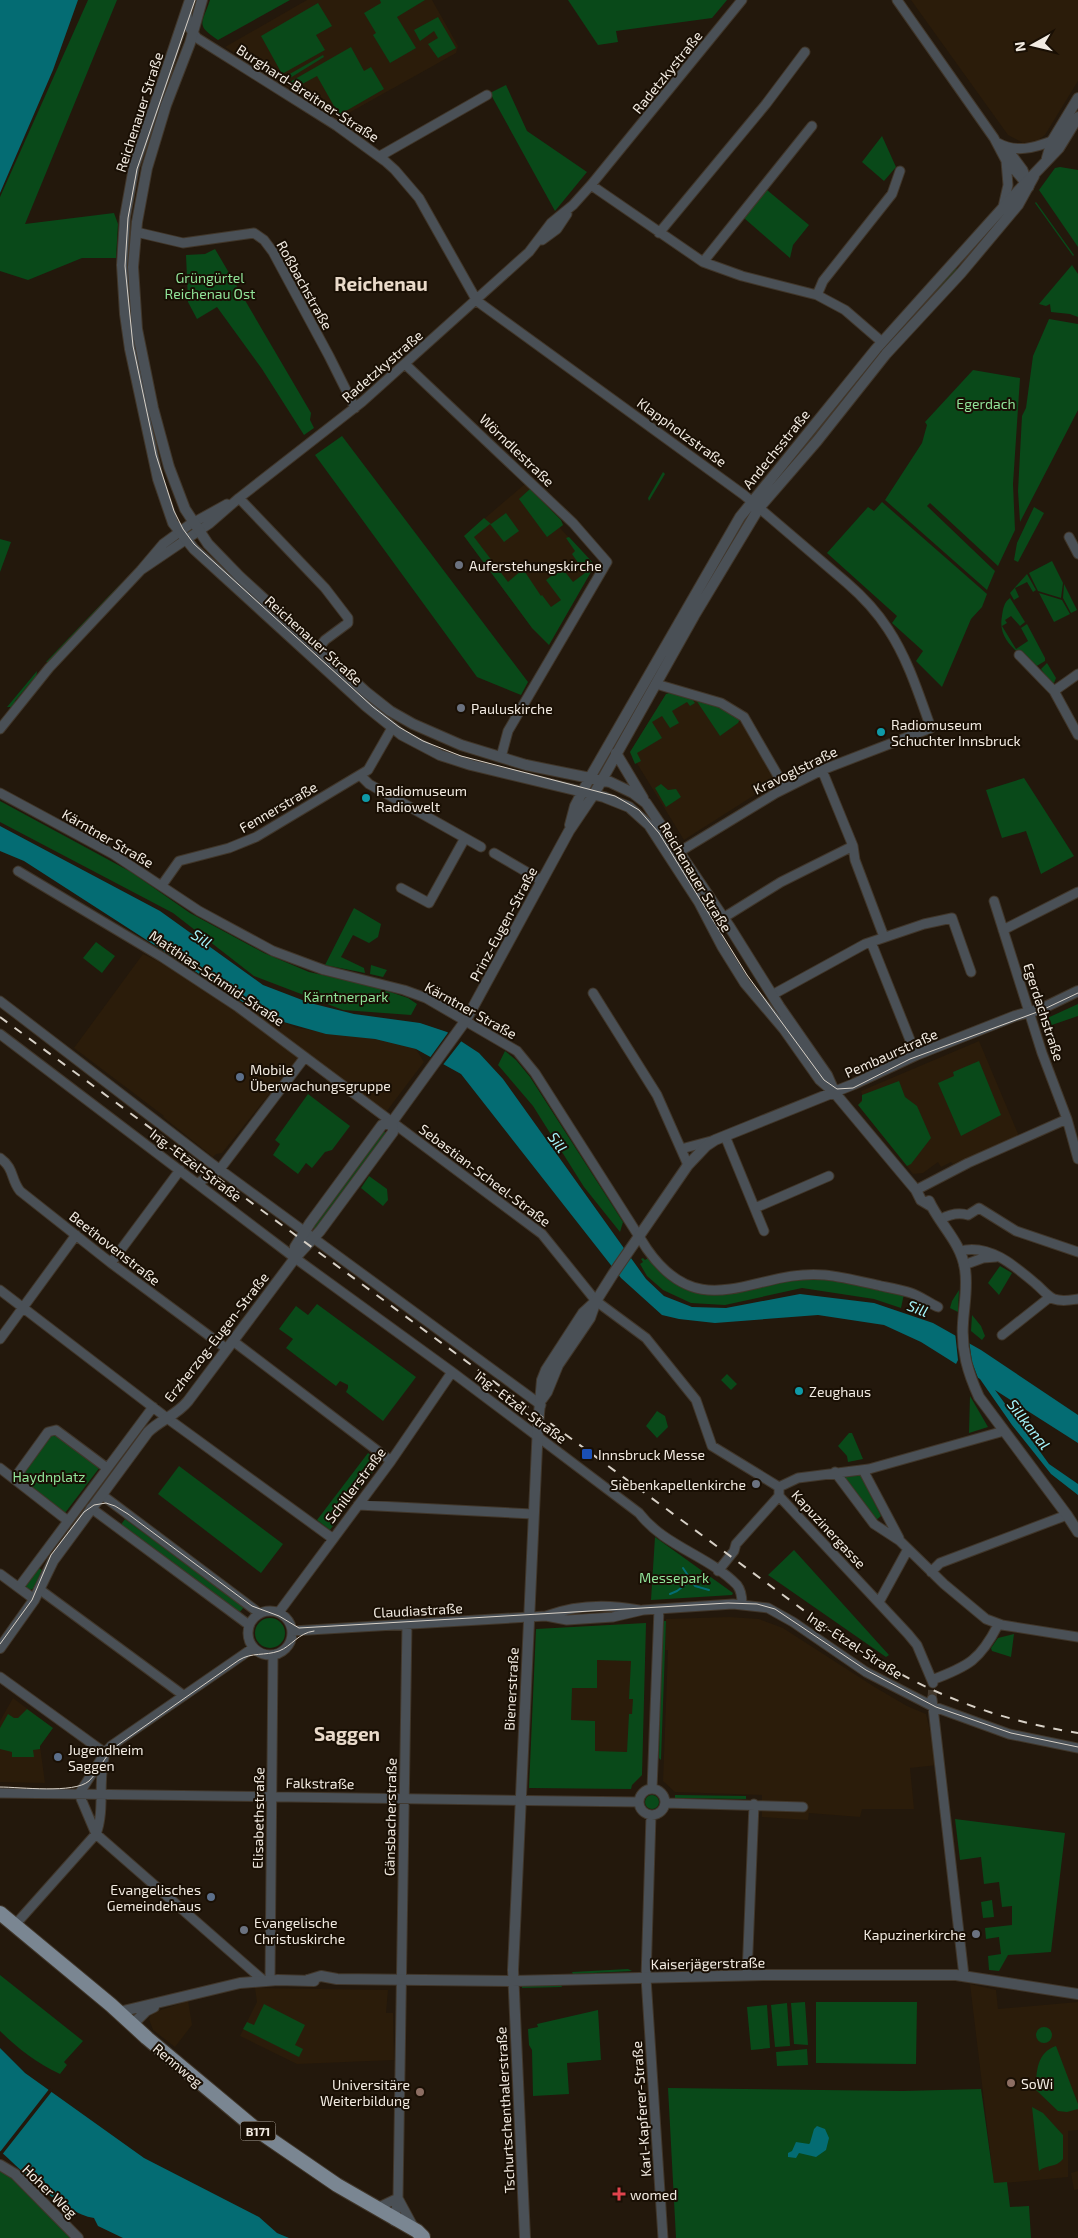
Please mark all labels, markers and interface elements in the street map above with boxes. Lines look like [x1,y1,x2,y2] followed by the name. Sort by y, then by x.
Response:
[1008,20,1058,70] north arrow
[628,27,706,117] street label: Radetzkystraße
[234,41,382,145] street label: Burghard-Breitner-Straße
[1011,41,1029,53] text: N
[112,50,166,174] street label: Reichenauer Straße
[273,237,337,333] street label: Roßbachstraße
[165,269,255,302] park label: Grüngürtel Reichenau Ost
[334,272,428,295] district label: Reichenau
[338,326,426,406] street label: Radetzkystraße
[634,394,730,470] street label: Klappholzstraße
[956,395,1016,412] park label: Egerdach
[739,406,813,492] street label: Andechsstraße
[476,410,558,490] street label: Wörndlestraße
[469,557,602,574] place label: Auferstehungskirche
[453,559,465,571] marker: Auferstehungskirche
[262,592,366,688] street label: Reichenauer Straße
[471,700,553,717] place label: Pauluskirche
[455,702,467,714] marker: Pauluskirche
[891,716,1021,749] place label: Radiomuseum Schuchter Innsbruck
[875,726,887,738] marker: Radiomuseum Schuchter Innsbruck
[750,742,840,798] street label: Kravoglstraße
[236,778,320,836] street label: Fennerstraße
[376,782,467,815] place label: Radiomuseum Radiowelt
[360,792,372,804] marker: Radiomuseum Radiowelt
[59,805,157,871] street label: Kärntner Straße
[656,819,736,935] street label: Reichenauer Straße
[466,864,540,984] street label: Prinz-Eugen-Straße
[188,925,216,951] water label: Sill
[146,926,288,1030] street label: Matthias-Schmid-Straße
[1020,961,1068,1063] street label: Egerdachstraße
[422,978,520,1042] street label: Kärntner Straße
[304,988,388,1005] park label: Kärntnerpark
[842,1025,940,1081] street label: Pembaurstraße
[250,1061,391,1094] place label: Mobile Überwachungsgruppe
[234,1071,246,1083] marker: Mobile Überwachungsgruppe
[416,1120,554,1230] street label: Sebastian-Scheel-Straße
[147,1125,245,1205] street label: Ing.-Etzel-Straße
[545,1128,571,1156] water label: Sill
[66,1207,164,1289] street label: Beethovenstraße
[160,1269,272,1405] street label: Erzherzog-Eugen-Straße
[905,1296,931,1320] water label: Sill
[472,1367,570,1447] street label: Ing.-Etzel-Straße
[809,1383,871,1400] place label: Zeughaus
[793,1385,805,1397] marker: Zeughaus
[1004,1395,1054,1453] water label: Sillkanal
[321,1444,389,1526] street label: Schillerstraße
[598,1446,705,1463] place label: Innsbruck Messe
[580,1447,594,1461] marker: Innsbruck Messe
[13,1468,85,1485] park label: Haydnplatz
[611,1476,746,1493] place label: Siebenkapellenkirche
[750,1478,762,1490] marker: Siebenkapellenkirche
[788,1486,870,1572] street label: Kapuzinergasse
[639,1569,709,1586] park label: Messepark
[373,1599,463,1621] street label: Claudiastraße
[804,1608,906,1682] street label: Ing.-Etzel-Straße
[500,1647,522,1731] street label: Bienerstraße
[314,1722,380,1745] district label: Saggen
[68,1741,144,1774] place label: Jugendheim Saggen
[52,1751,64,1763] marker: Jugendheim Saggen
[380,1758,400,1876] street label: Gänsbacherstraße
[249,1767,267,1869] street label: Elisabethstraße
[285,1774,355,1792] street label: Falkstraße
[107,1881,201,1914] place label: Evangelisches Gemeindehaus
[205,1891,217,1903] marker: Evangelisches Gemeindehaus
[254,1914,345,1947] place label: Evangelische Christuskirche
[238,1924,250,1936] marker: Evangelische Christuskirche
[864,1926,966,1943] place label: Kapuzinerkirche
[970,1928,982,1940] marker: Kapuzinerkirche
[651,1954,765,1972] street label: Kaiserjägerstraße
[492,2026,518,2194] street label: Tschurtschenthalerstraße
[150,2039,206,2091] street label: Rennweg
[628,2041,654,2177] street label: Karl-Kapferer-Straße
[1021,2075,1053,2092] place label: SoWi
[320,2076,410,2109] place label: Universitäre Weiterbildung
[1005,2077,1017,2089] marker: SoWi
[414,2086,426,2098] marker: Universitäre Weiterbildung
[240,2122,276,2140] road number: B171
[19,2161,81,2221] street label: Hoher Weg
[630,2186,677,2203] place label: womed
[612,2187,626,2201] marker: womed

